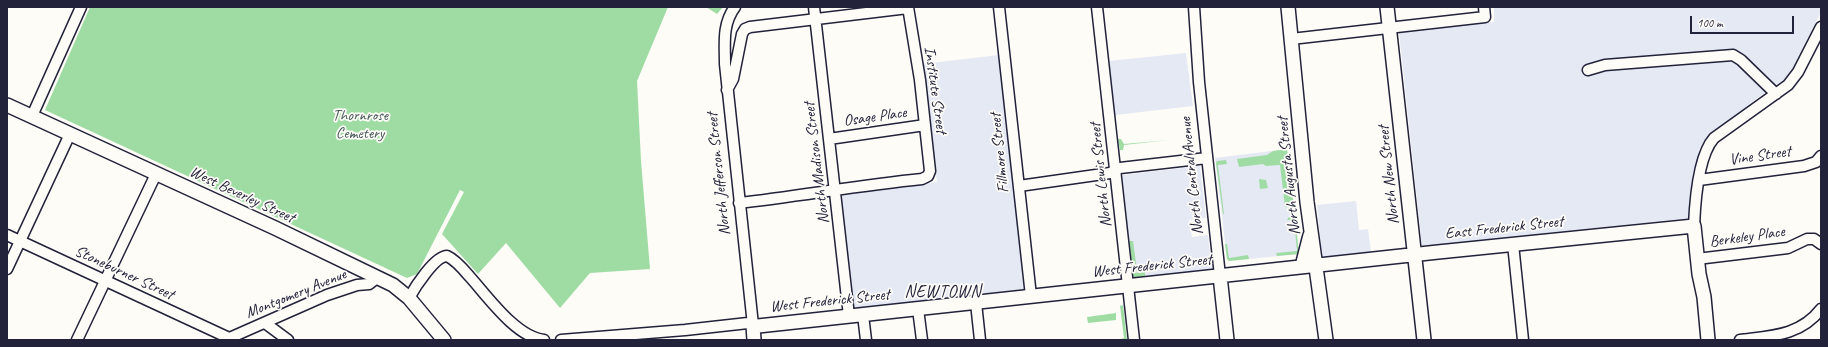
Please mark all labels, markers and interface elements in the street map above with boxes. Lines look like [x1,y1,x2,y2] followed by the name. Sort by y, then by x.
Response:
[1692,8,1796,34] scale bar
[1697,15,1723,31] text: 100 m
[919,45,951,135] street label: Institute Street
[800,101,834,225] street label: North Madison Street
[842,103,908,131] street label: Osage Place
[332,106,388,144] park label: Thornrose Cemetery
[703,112,735,236] street label: North Jefferson Street
[986,112,1014,194] street label: Fillmore Street
[1176,116,1208,236] street label: North Central Avenue
[1273,116,1305,236] street label: North Augusta Street
[1086,122,1116,228] street label: North Lewis Street
[1374,125,1404,225] street label: North New Street
[1728,142,1792,170] street label: Vine Street
[187,162,297,228] street label: West Beverley Street
[1444,212,1564,244] street label: East Frederick Street
[1708,222,1786,252] street label: Berkeley Place
[71,242,177,304] street label: Stoneburner Street
[1091,250,1213,282] street label: West Frederick Street
[243,265,349,323] street label: Montgomery Avenue
[905,283,981,303] district label: NEWTOWN
[769,285,891,317] street label: West Frederick Street

